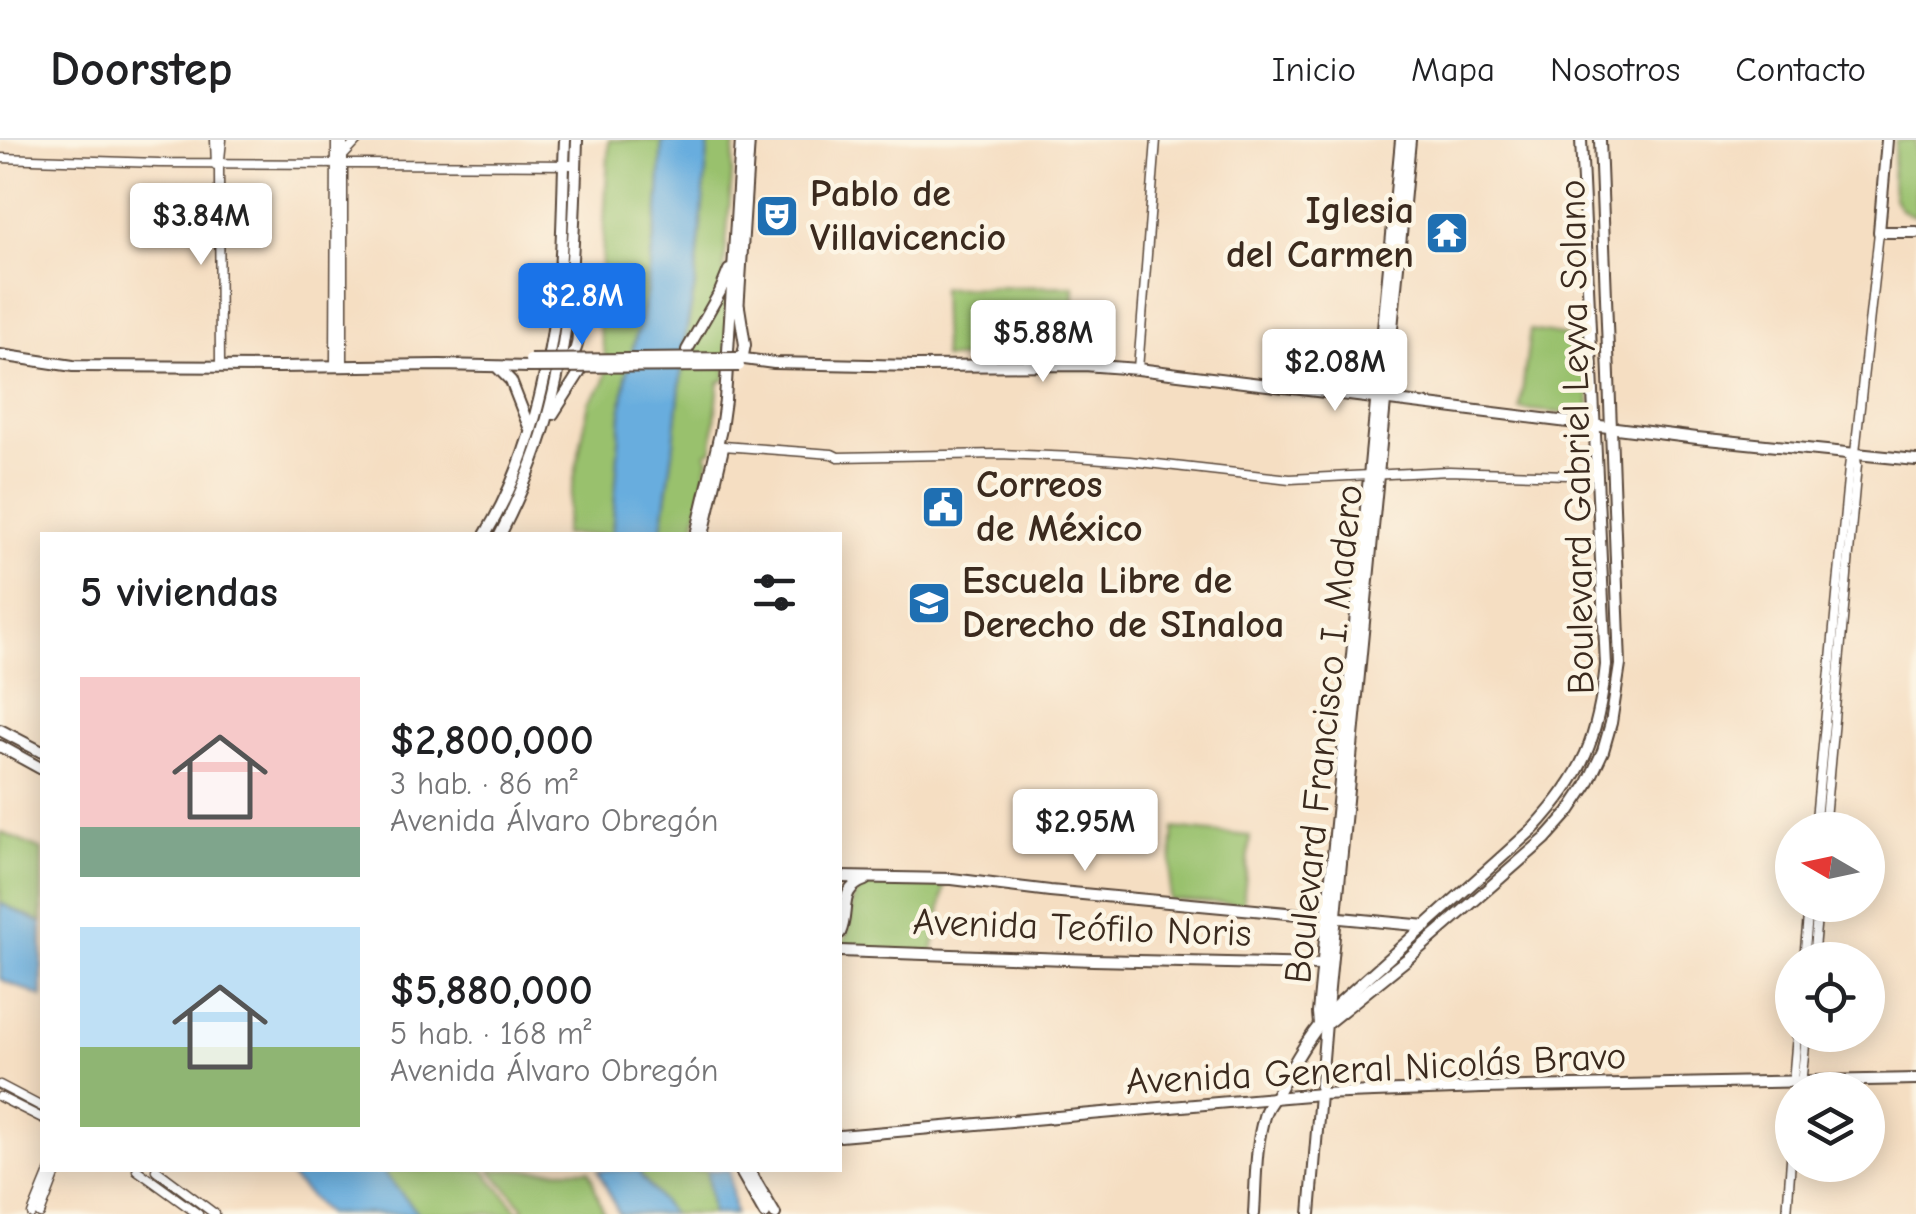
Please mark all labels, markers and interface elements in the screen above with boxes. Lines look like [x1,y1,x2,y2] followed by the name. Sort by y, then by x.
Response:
[50,42,232,97] text: Doorstep
[1272,49,1356,90] text: Inicio
[1411,49,1495,90] text: Mapa
[1550,49,1680,90] text: Nosotros
[1735,49,1866,90] text: Contacto
[810,172,1006,260] place label: Pablo de Villavicencio
[1551,179,1603,695] street label: Boulevard Gabriel Leyva Solano
[120,183,282,268] pin: $3.84M
[1226,189,1414,277] place label: Iglesia del Carmen
[754,193,800,239] theatre icon: Pablo de Villavicencio
[152,197,250,234] text: $3.84M
[1424,210,1470,256] temple icon: Iglesia del Carmen
[512,263,652,348] pin: $2.8M
[540,277,624,314] text: $2.8M
[962,300,1124,385] pin: $5.88M
[993,314,1093,351] text: $5.88M
[1254,329,1416,414] pin: $2.08M
[1284,343,1386,380] text: $2.08M
[976,463,1143,551] place label: Correos de México
[1276,482,1372,986] street label: Boulevard Francisco I. Madero
[920,484,966,530] public building icon: Correos de México
[962,559,1284,647] place label: Escuela Libre de Derecho de SInaloa
[747,565,802,620] icon: filters
[80,568,278,617] text: 5 viviendas
[906,580,952,626] school or university icon: Escuela Libre de Derecho de SInaloa
[390,716,594,765] text: $2,800,000
[160,717,280,837] icon: home
[390,765,578,802] text: 3 hab. · 86 m²
[1004,789,1166,874] pin: $2.95M
[390,802,719,839] text: Avenida Álvaro Obregón
[1035,803,1135,840] text: $2.95M
[1775,812,1885,922] north arrow
[1775,812,1885,1182] map controls
[912,900,1252,956] street label: Avenida Teófilo Noris
[1775,942,1885,1052] button: locate
[390,966,593,1015] text: $5,880,000
[160,967,280,1087] icon: home
[390,1015,592,1052] text: 5 hab. · 168 m²
[1125,1034,1627,1104] street label: Avenida General Nicolás Bravo
[390,1052,719,1089] text: Avenida Álvaro Obregón
[1775,1072,1885,1182] button: layers

